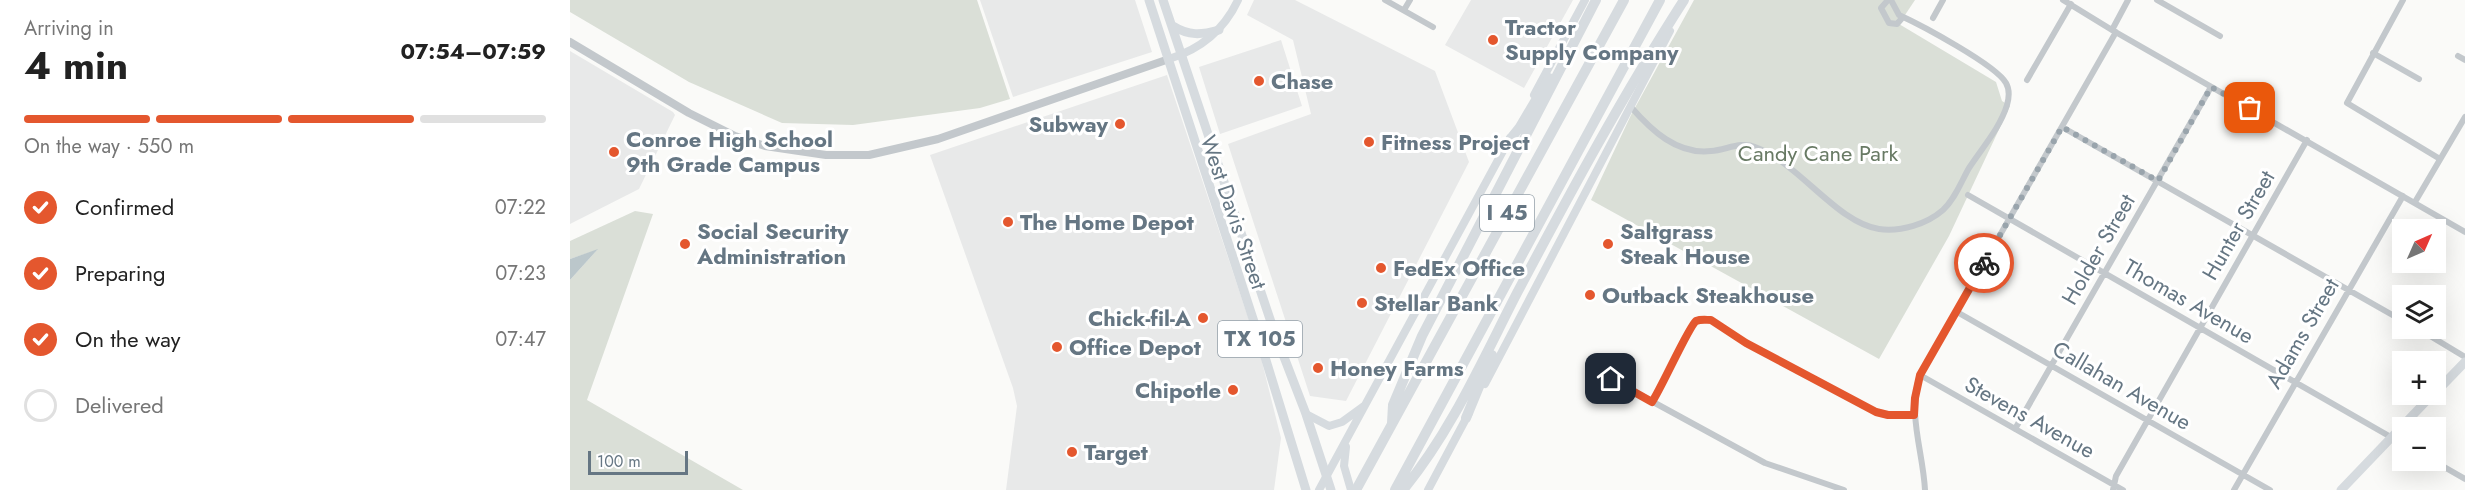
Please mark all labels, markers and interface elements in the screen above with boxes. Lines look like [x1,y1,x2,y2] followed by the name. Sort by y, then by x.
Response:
[1505,11,1679,68] place label: Tractor Supply Company
[24,14,114,43] text: Arriving in
[1486,33,1500,47] marker: Tractor Supply Company
[400,35,546,67] text: 07:54–07:59
[24,37,128,94] text: 4 min
[1271,65,1333,97] place label: Chase
[1252,74,1266,88] marker: Chase
[2224,82,2275,133] pin
[2233,91,2266,124] icon: bag
[1028,108,1109,140] place label: Subway
[1113,117,1127,131] marker: Subway
[626,123,833,180] place label: Conroe High School 9th Grade Campus
[1381,126,1530,158] place label: Fitness Project
[1193,131,1276,294] street label: West Davis Street
[24,132,194,161] text: On the way · 550 m
[1362,135,1376,149] marker: Fitness Project
[1738,137,1898,169] park label: Candy Cane Park
[607,145,621,159] marker: Conroe High School 9th Grade Campus
[2194,164,2283,286] street label: Hunter Street
[2053,187,2143,310] street label: Holder Street
[24,191,57,224] icon: check
[75,191,174,223] text: Confirmed
[495,193,546,222] text: 07:22
[1480,195,1534,231] road number: I 45
[1020,206,1194,238] place label: The Home Depot
[696,215,849,272] place label: Social Security Administration
[1001,215,1015,229] marker: The Home Depot
[1620,215,1750,272] place label: Saltgrass Steak House
[2392,219,2446,273] north arrow
[2392,219,2446,471] map controls
[1954,233,2014,293] courier
[678,237,692,251] marker: Social Security Administration
[1601,237,1615,251] marker: Saltgrass Steak House
[1968,247,2001,280] icon: bike
[2118,251,2260,351] street label: Thomas Avenue
[1393,252,1525,284] place label: FedEx Office
[24,257,57,290] icon: check
[75,257,166,289] text: Preparing
[495,259,546,288] text: 07:23
[1374,261,1388,275] marker: FedEx Office
[2257,271,2347,394] street label: Adams Street
[1602,279,1814,311] place label: Outback Steakhouse
[2392,285,2446,339] button: layers
[1374,287,1499,319] place label: Stellar Bank
[1583,288,1597,302] marker: Outback Steakhouse
[1355,296,1369,310] marker: Stellar Bank
[1088,302,1192,334] place label: Chick-fil-A
[1196,311,1210,325] marker: Chick-fil-A
[1218,321,1302,357] road number: TX 105
[24,323,57,356] icon: check
[75,323,180,355] text: On the way
[495,325,546,354] text: 07:47
[1069,331,1201,363] place label: Office Depot
[2047,332,2197,438] street label: Callahan Avenue
[1050,340,1064,354] marker: Office Depot
[2392,351,2446,405] button: +
[1330,352,1464,384] place label: Honey Farms
[1585,353,1636,404] pin
[1311,361,1325,375] marker: Honey Farms
[1594,362,1627,395] icon: home
[1959,368,2101,466] street label: Stevens Avenue
[1135,374,1221,406] place label: Chipotle
[1226,383,1240,397] marker: Chipotle
[75,389,164,421] text: Delivered
[2392,417,2446,471] button: −
[1084,436,1148,468] place label: Target
[1065,445,1079,459] marker: Target
[588,448,688,476] scale bar
[597,450,641,473] text: 100 m

